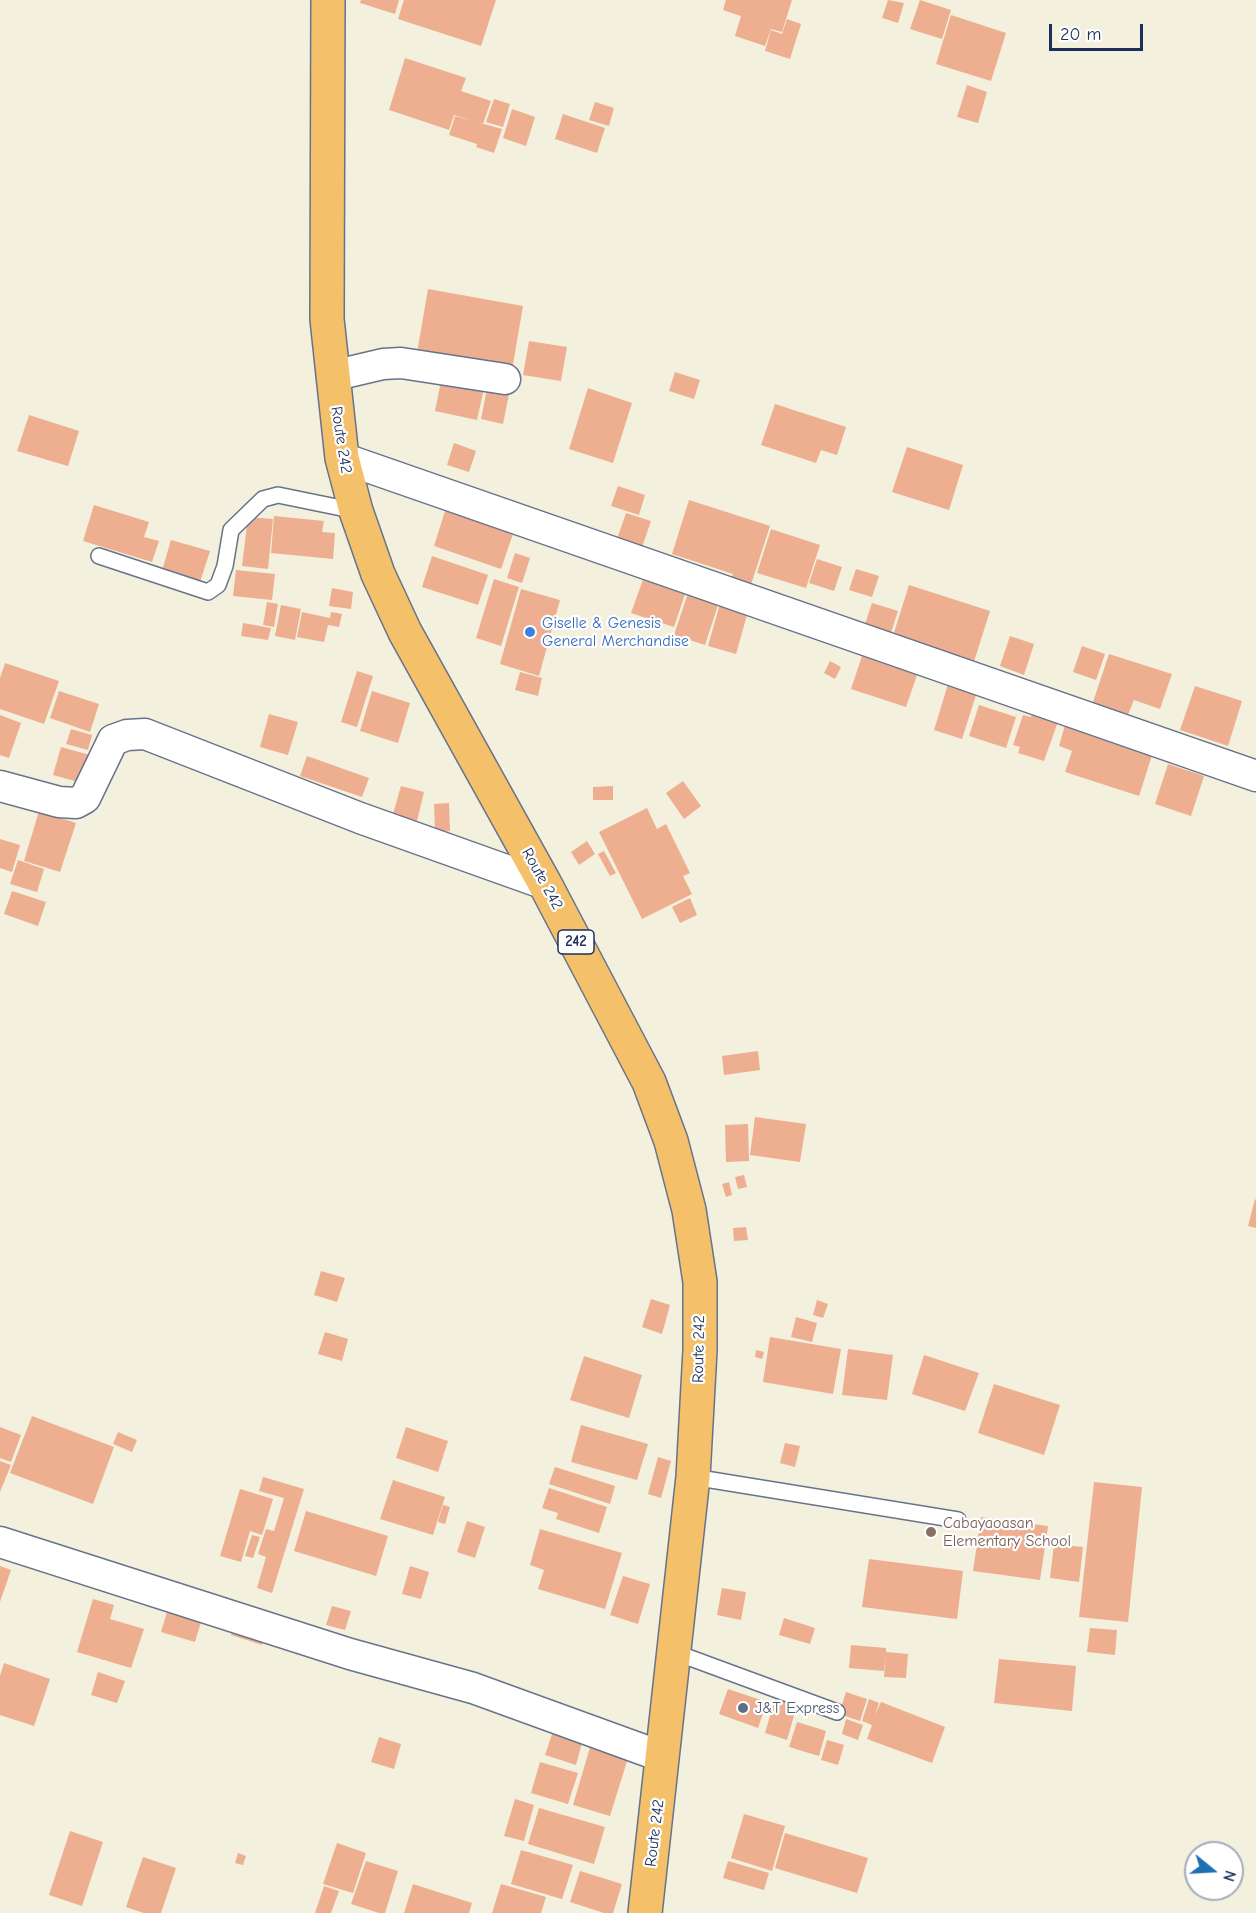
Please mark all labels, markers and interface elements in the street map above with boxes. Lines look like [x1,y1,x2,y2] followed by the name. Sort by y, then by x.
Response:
[1052,12,1146,50] scale bar
[1060,24,1101,45] text: 20 m
[326,405,356,475] street label: Route 242
[542,613,689,651] place label: Giselle & Genesis General Merchandise
[523,625,537,639] marker: Giselle & Genesis General Merchandise
[517,845,567,913] street label: Route 242
[558,930,594,954] road number: 242
[689,1315,709,1383] street label: Route 242
[943,1513,1071,1551] place label: Cabayaoasan Elementary School
[924,1525,938,1539] marker: Cabayaoasan Elementary School
[755,1698,839,1718] place label: J&T Express
[736,1701,750,1715] marker: J&T Express
[641,1798,669,1868] street label: Route 242
[1184,1841,1244,1901] north arrow
[1219,1868,1239,1884] text: N

